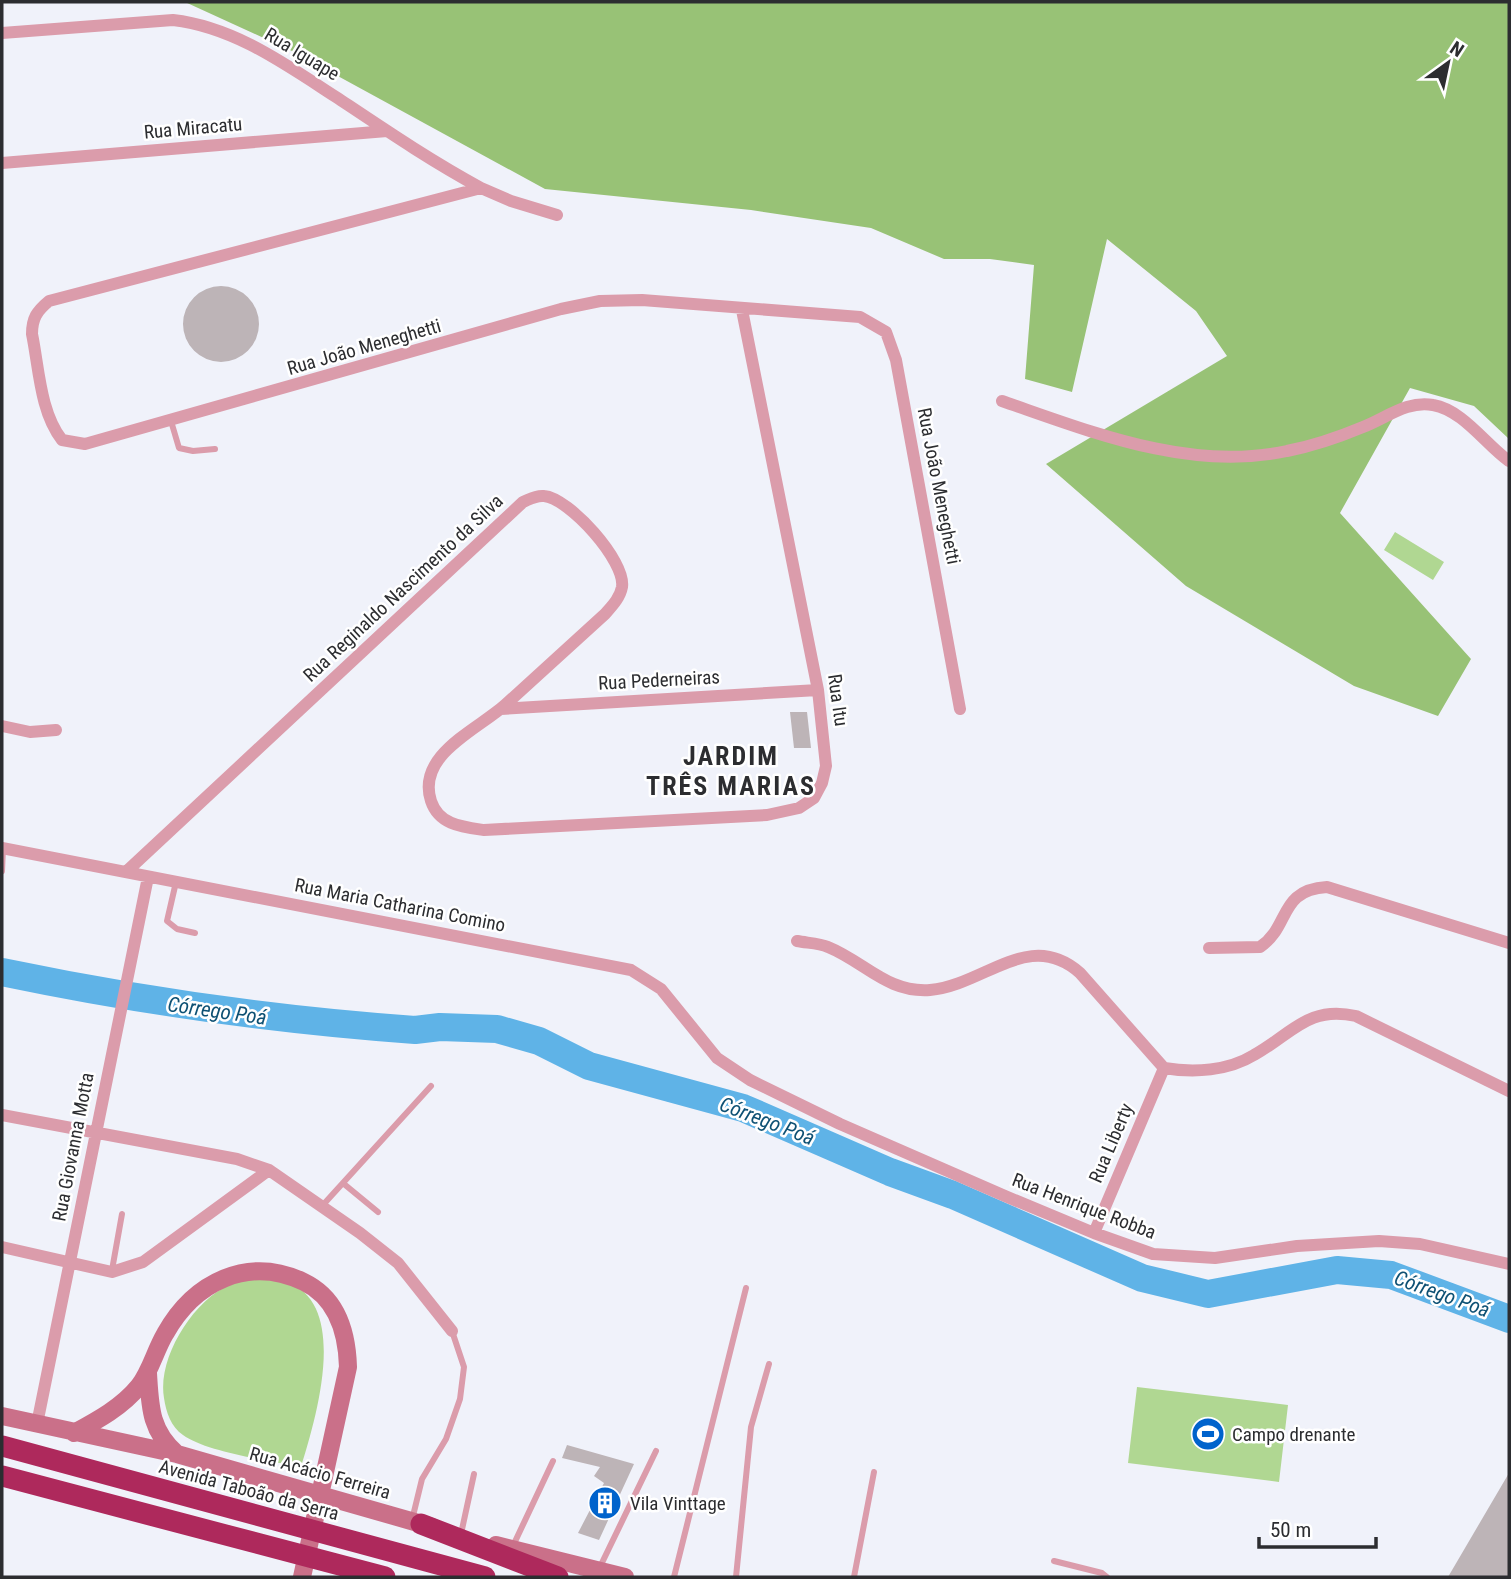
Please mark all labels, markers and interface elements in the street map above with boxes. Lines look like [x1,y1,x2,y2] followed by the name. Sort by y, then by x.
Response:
[260,23,344,85] street label: Rua Iguape
[1413,28,1483,98] north arrow
[1446,36,1468,62] text: N
[143,112,243,144] street label: Rua Miracatu
[284,314,444,380] street label: Rua João Meneghetti
[913,406,965,566] street label: Rua João Meneghetti
[298,489,508,687] street label: Rua Reginaldo Nascimento da Silva
[598,665,720,695] street label: Rua Pederneiras
[823,673,853,727] street label: Rua Itu
[646,741,816,801] district label: JARDIM TRÊS MARIAS
[293,873,507,937] street label: Rua Maria Catharina Comino
[166,992,268,1030] water label: Córrego Poá
[47,1071,99,1223] street label: Rua Giovanna Motta
[716,1092,818,1150] water label: Córrego Poá
[1084,1100,1138,1186] street label: Rua Liberty
[1009,1168,1159,1244] street label: Rua Henrique Robba
[1391,1266,1493,1322] water label: Córrego Poá
[1189,1415,1227,1453] sports icon: Campo drenante
[1232,1423,1356,1446] place label: Campo drenante
[247,1442,393,1504] street label: Rua Acácio Ferreira
[157,1455,341,1525] street label: Avenida Taboão da Serra
[586,1484,624,1522] building icon: Vila Vinttage
[630,1492,726,1515] place label: Vila Vinttage
[1259,1506,1376,1550] scale bar
[1270,1518,1311,1542] text: 50 m

